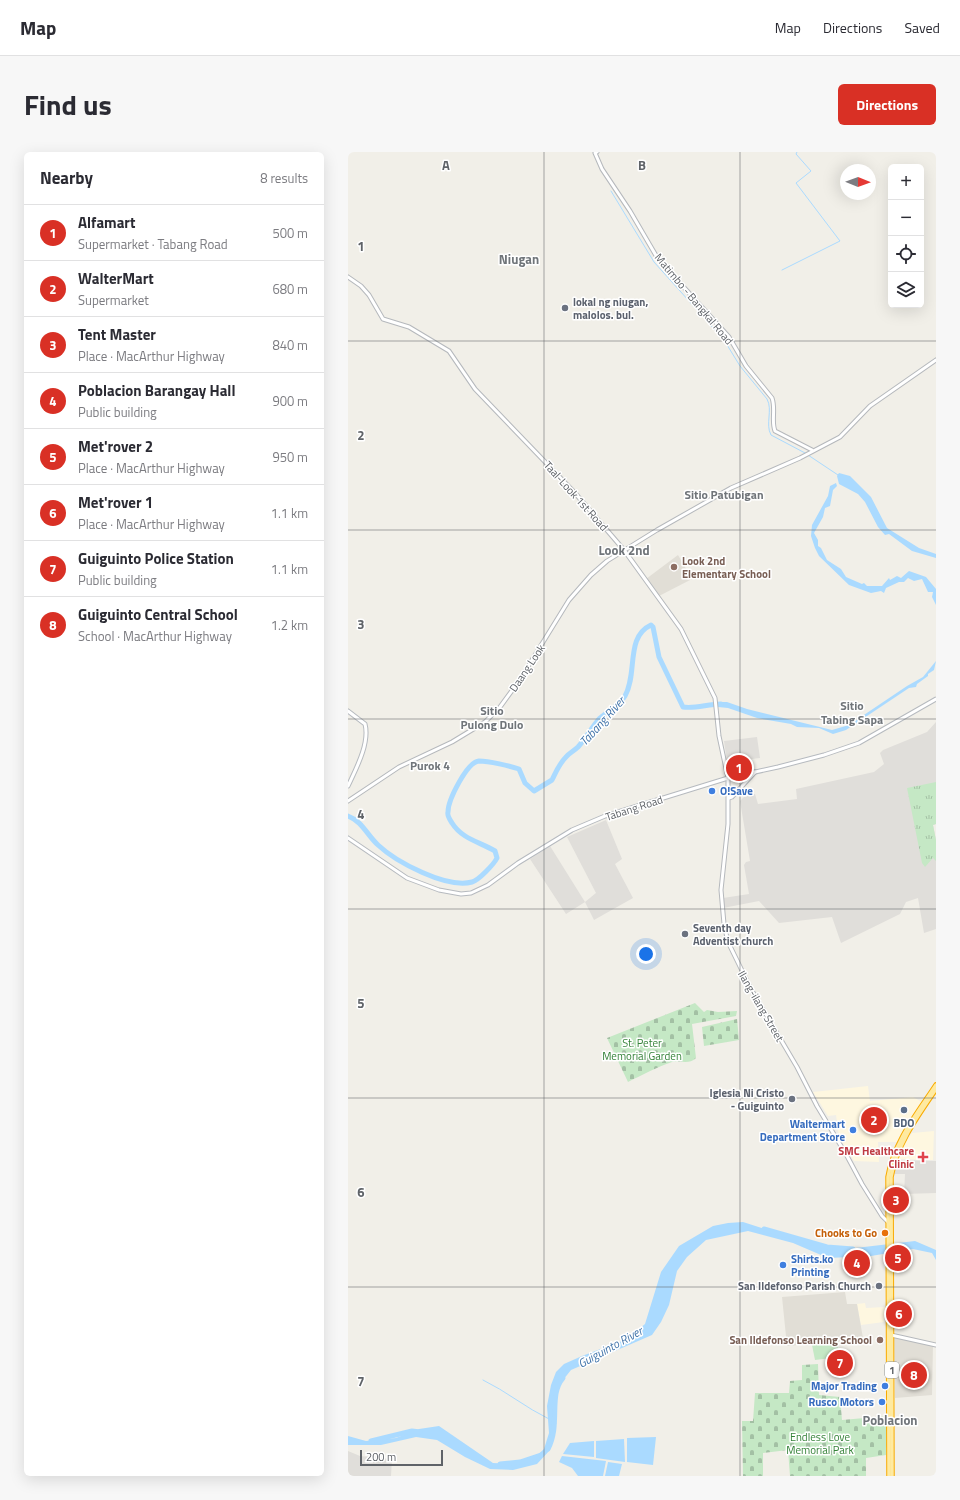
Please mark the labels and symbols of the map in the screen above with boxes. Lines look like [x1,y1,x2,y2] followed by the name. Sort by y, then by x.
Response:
[442,155,450,175] text: A
[638,155,646,175] text: B
[840,164,876,200] north arrow
[357,236,365,256] text: 1
[499,249,539,269] district label: Niugan
[651,250,737,348] street label: Matimbo - Bangkal Road
[573,294,648,323] place label: lokal ng niugan, malolos. bul.
[560,303,570,313] marker: lokal ng niugan, malolos. bul.
[357,425,365,445] text: 2
[540,458,612,535] street label: Taal-Look 1st Road
[684,485,764,504] district label: Sitio Patubigan
[598,540,650,560] district label: Look 2nd
[682,553,771,582] place label: Look 2nd Elementary School
[669,562,679,572] marker: Look 2nd Elementary School
[357,614,365,634] text: 3
[505,640,549,695] street label: Daang Look
[575,690,631,750] water label: Tabang River
[821,696,883,729] district label: Sitio Tabing Sapa
[461,701,523,734] district label: Sitio Pulong Dulo
[726,753,752,783] pin: 1
[410,756,450,775] district label: Purok 4
[720,783,753,799] place label: O!Save
[707,786,717,796] marker: O!Save
[603,791,665,825] street label: Tabang Road
[357,804,365,824] text: 4
[693,920,773,949] place label: Seventh day Adventist church
[680,929,690,939] marker: Seventh day Adventist church
[636,944,656,964] your location
[734,967,788,1045] street label: Ilang-ilang Street
[357,993,365,1013] text: 5
[602,1035,682,1064] park label: St. Peter Memorial Garden
[710,1085,784,1114] place label: Iglesia Ni Cristo - Guiguinto
[787,1094,797,1104] marker: Iglesia Ni Cristo - Guiguinto
[861,1105,887,1135] pin: 2
[899,1105,909,1115] marker: BDO
[894,1115,914,1131] place label: BDO
[760,1116,845,1145] place label: Waltermart Department Store
[848,1125,858,1135] marker: Waltermart Department Store
[838,1143,914,1172] place label: SMC Healthcare Clinic
[917,1151,929,1163] marker: SMC Healthcare Clinic
[357,1182,365,1202] text: 6
[883,1185,909,1215] pin: 3
[815,1225,877,1241] place label: Chooks to Go
[880,1228,890,1238] marker: Chooks to Go
[885,1243,911,1273] pin: 5
[844,1248,870,1278] pin: 4
[791,1251,834,1280] place label: Shirts.ko Printing
[778,1260,788,1270] marker: Shirts.ko Printing
[738,1278,871,1294] place label: San Ildefonso Parish Church
[874,1281,884,1291] marker: San Ildefonso Parish Church
[886,1299,912,1329] pin: 6
[574,1320,648,1373] water label: Guiguinto River
[729,1332,872,1348] place label: San Ildefonso Learning School
[875,1335,885,1345] marker: San Ildefonso Learning School
[827,1348,853,1378] pin: 7
[901,1360,927,1390] pin: 8
[885,1362,899,1378] road number: 1
[357,1371,365,1391] text: 7
[811,1378,877,1394] place label: Major Trading
[880,1381,890,1391] marker: Major Trading
[808,1394,874,1410] place label: Rusco Motors
[877,1397,887,1407] marker: Rusco Motors
[862,1410,918,1430] district label: Poblacion
[786,1429,854,1458] park label: Endless Love Memorial Park
[360,1448,443,1467] scale bar

